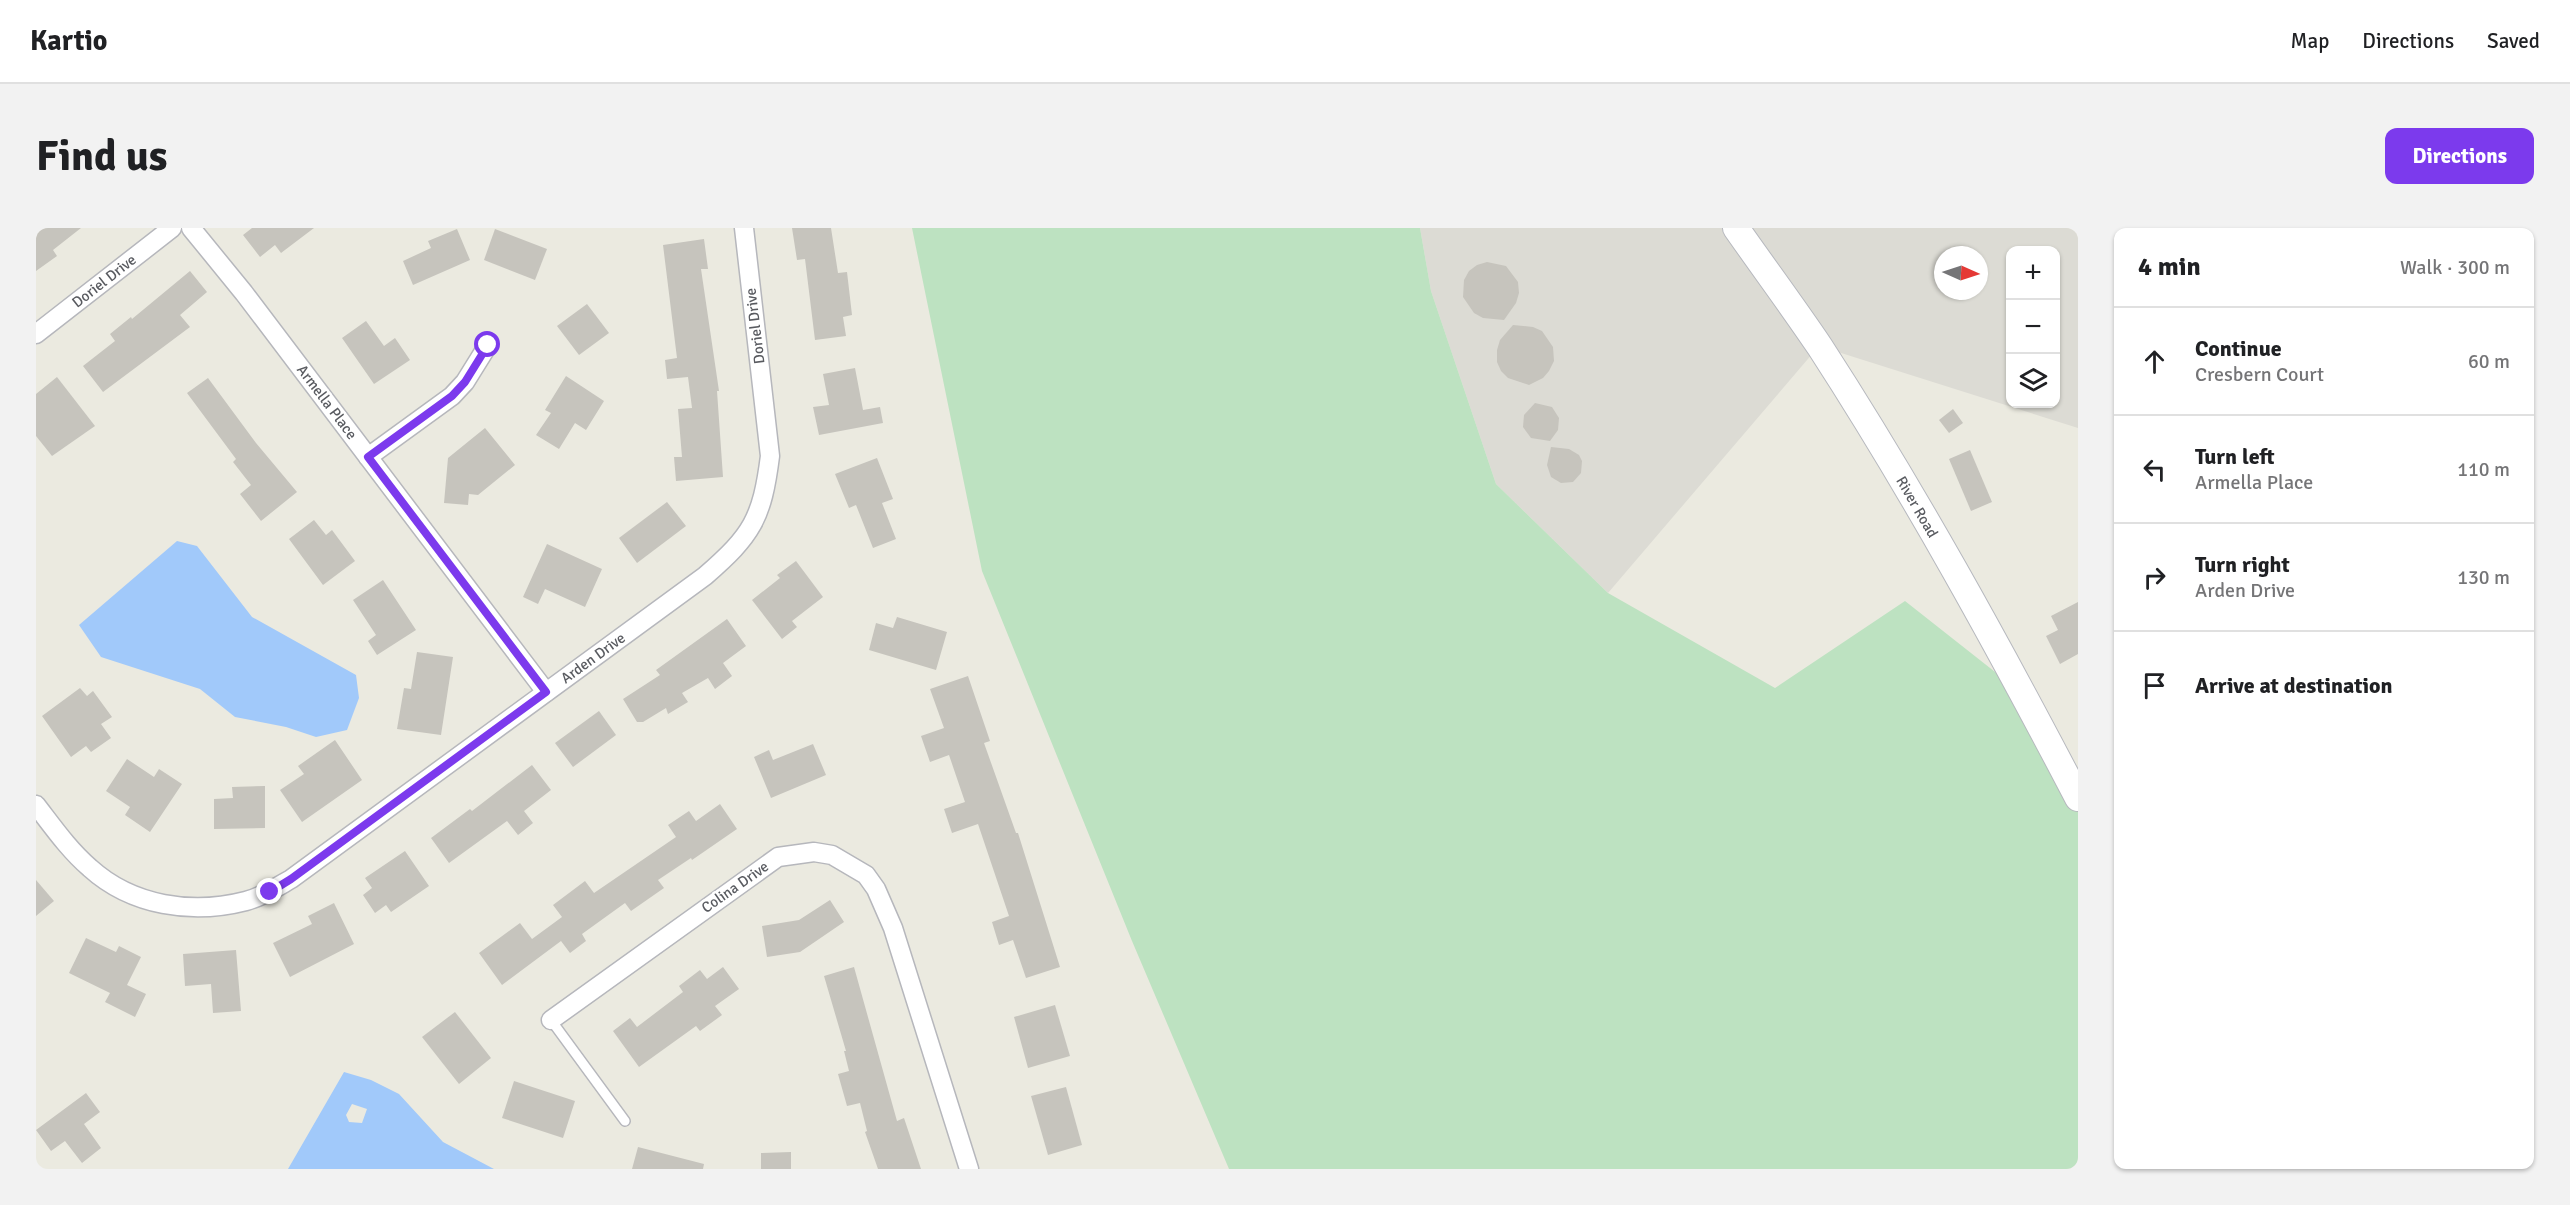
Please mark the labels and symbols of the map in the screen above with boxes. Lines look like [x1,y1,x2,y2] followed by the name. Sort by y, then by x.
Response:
[1934,246,1988,300] north arrow
[68,250,140,312] street label: Doriel Drive
[741,287,769,365] street label: Doriel Drive
[474,331,500,357] route start
[293,361,361,443] street label: Armella Place
[1892,473,1942,541] street label: River Road
[557,629,629,687] street label: Arden Drive
[698,857,772,917] street label: Colina Drive
[256,878,282,904] route end

